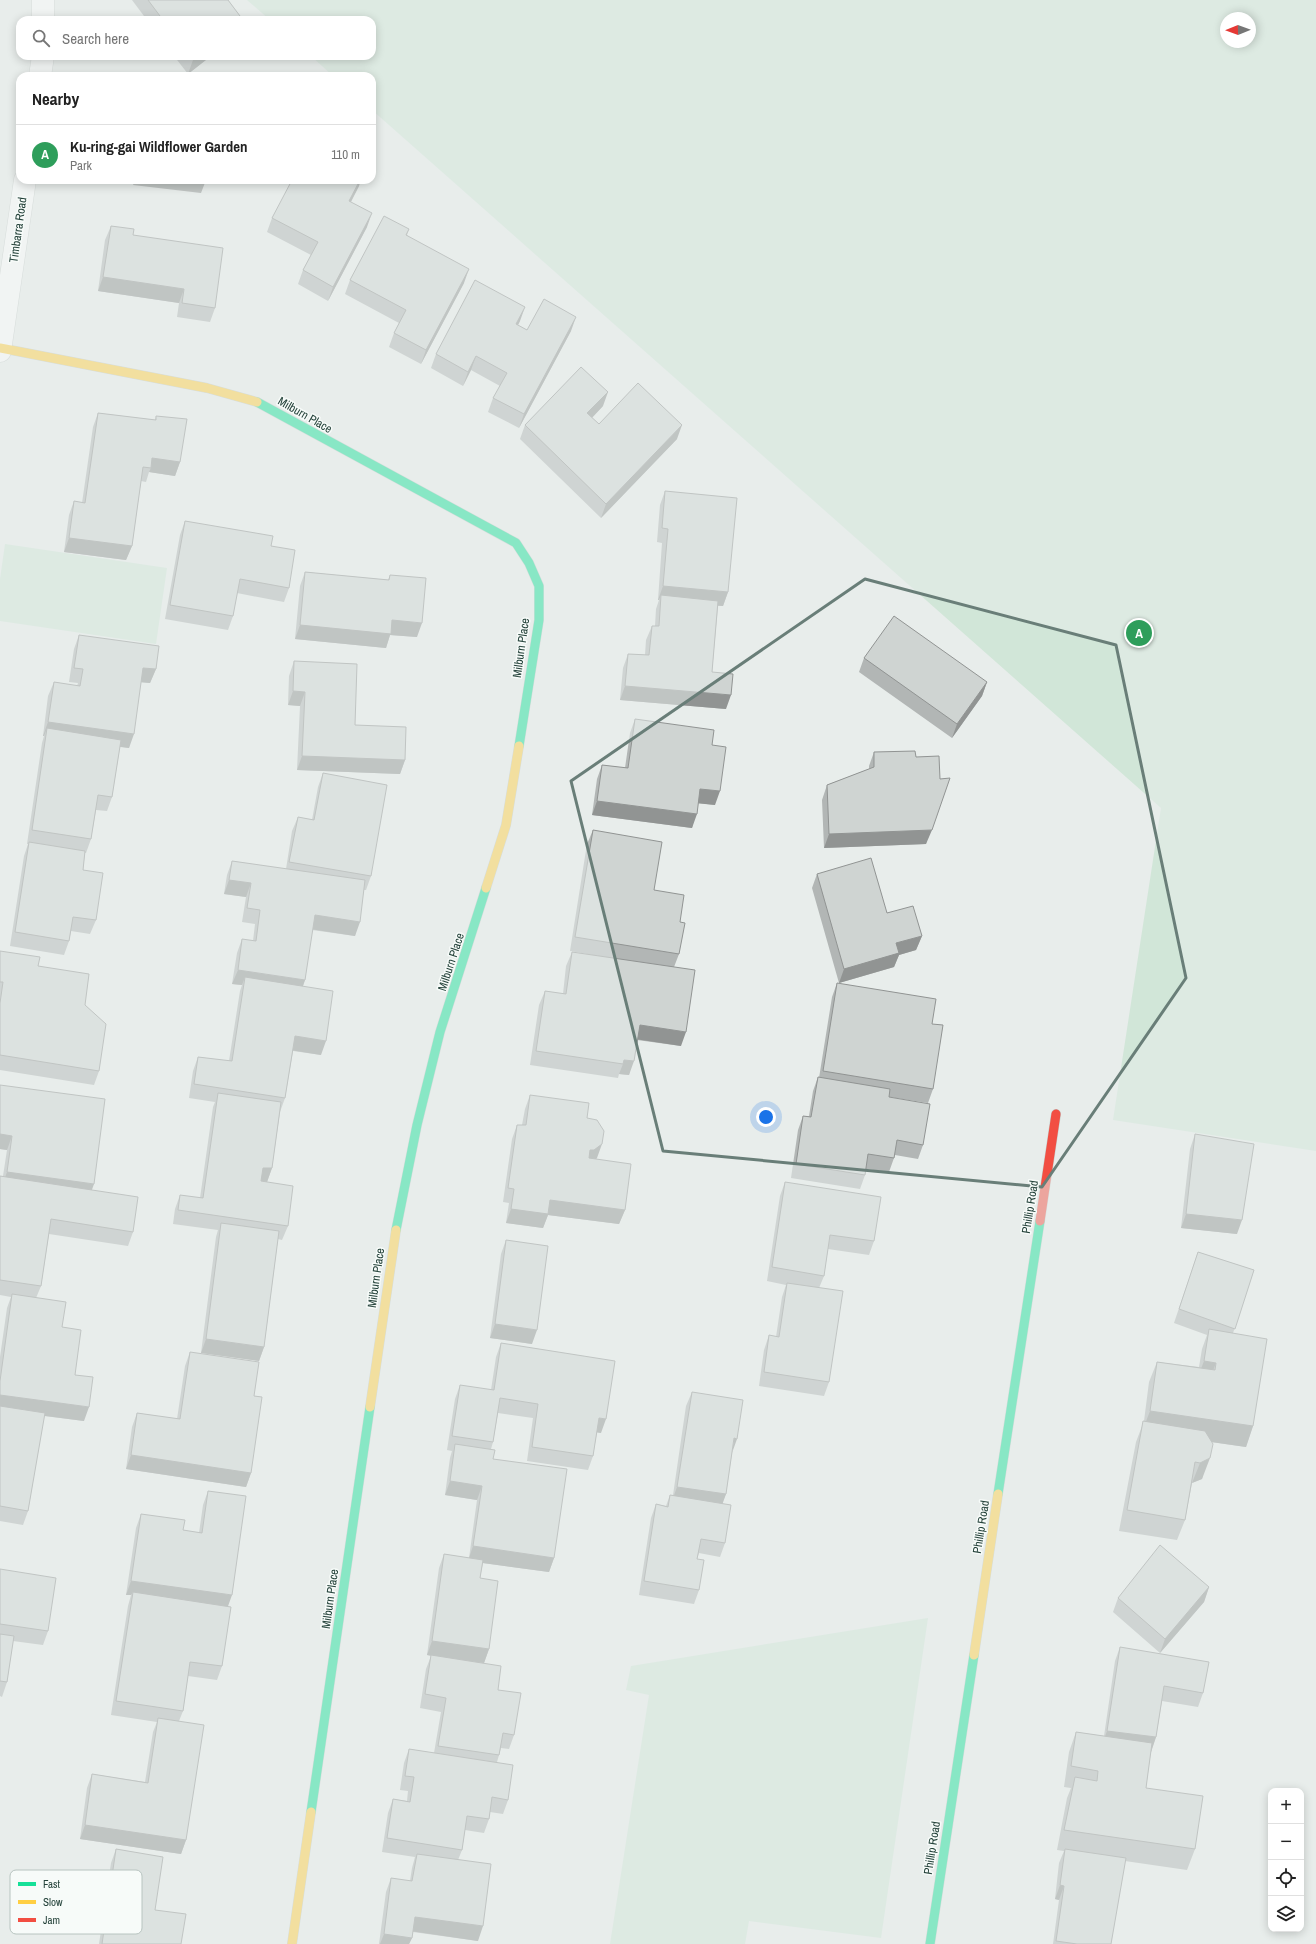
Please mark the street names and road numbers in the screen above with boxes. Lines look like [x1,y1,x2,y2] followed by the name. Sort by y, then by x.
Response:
[5,196,31,264] street label: Timbarra Road
[275,393,335,437] street label: Milburn Place
[509,617,533,679] street label: Milburn Place
[434,931,468,993] street label: Milburn Place
[1018,1179,1042,1235] street label: Phillip Road
[364,1247,388,1309] street label: Milburn Place
[969,1499,993,1555] street label: Phillip Road
[318,1568,342,1630] street label: Milburn Place
[920,1820,944,1876] street label: Phillip Road

